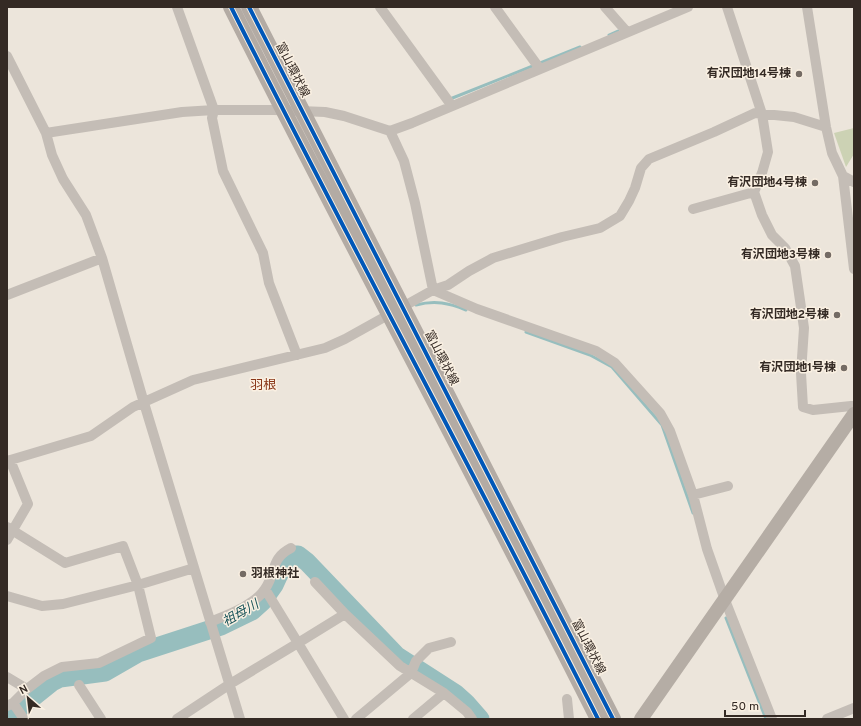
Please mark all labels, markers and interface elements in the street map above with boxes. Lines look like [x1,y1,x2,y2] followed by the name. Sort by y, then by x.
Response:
[271,40,313,100] street label: 富山環状線
[706,66,791,82] place label: 有沢団地14号棟
[794,69,804,79] marker: 有沢団地14号棟
[727,175,807,191] place label: 有沢団地4号棟
[810,178,820,188] marker: 有沢団地4号棟
[741,247,820,263] place label: 有沢団地3号棟
[823,250,833,260] marker: 有沢団地3号棟
[750,307,829,323] place label: 有沢団地2号棟
[832,310,842,320] marker: 有沢団地2号棟
[420,328,462,388] street label: 富山環状線
[759,360,836,376] place label: 有沢団地1号棟
[839,363,849,373] marker: 有沢団地1号棟
[250,378,276,394] district label: 羽根
[251,566,299,582] place label: 羽根神社
[238,569,248,579] marker: 羽根神社
[220,596,264,631] water label: 祖母川
[567,617,609,677] street label: 富山環状線
[8,678,48,718] north arrow
[17,682,31,698] text: N
[725,692,805,718] scale bar
[731,699,759,715] text: 50 m

